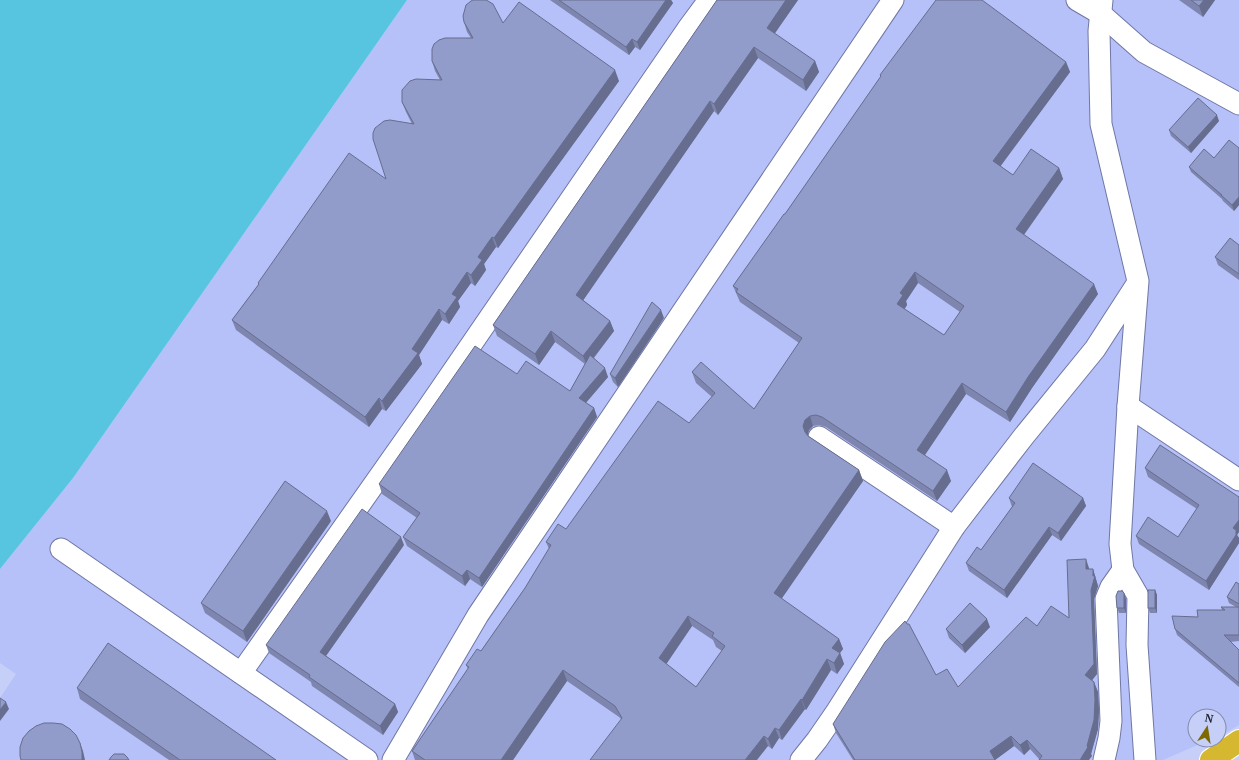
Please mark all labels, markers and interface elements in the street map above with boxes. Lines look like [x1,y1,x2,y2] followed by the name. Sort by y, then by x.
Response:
[1187,708,1227,748] north arrow
[1204,711,1215,726] text: N

